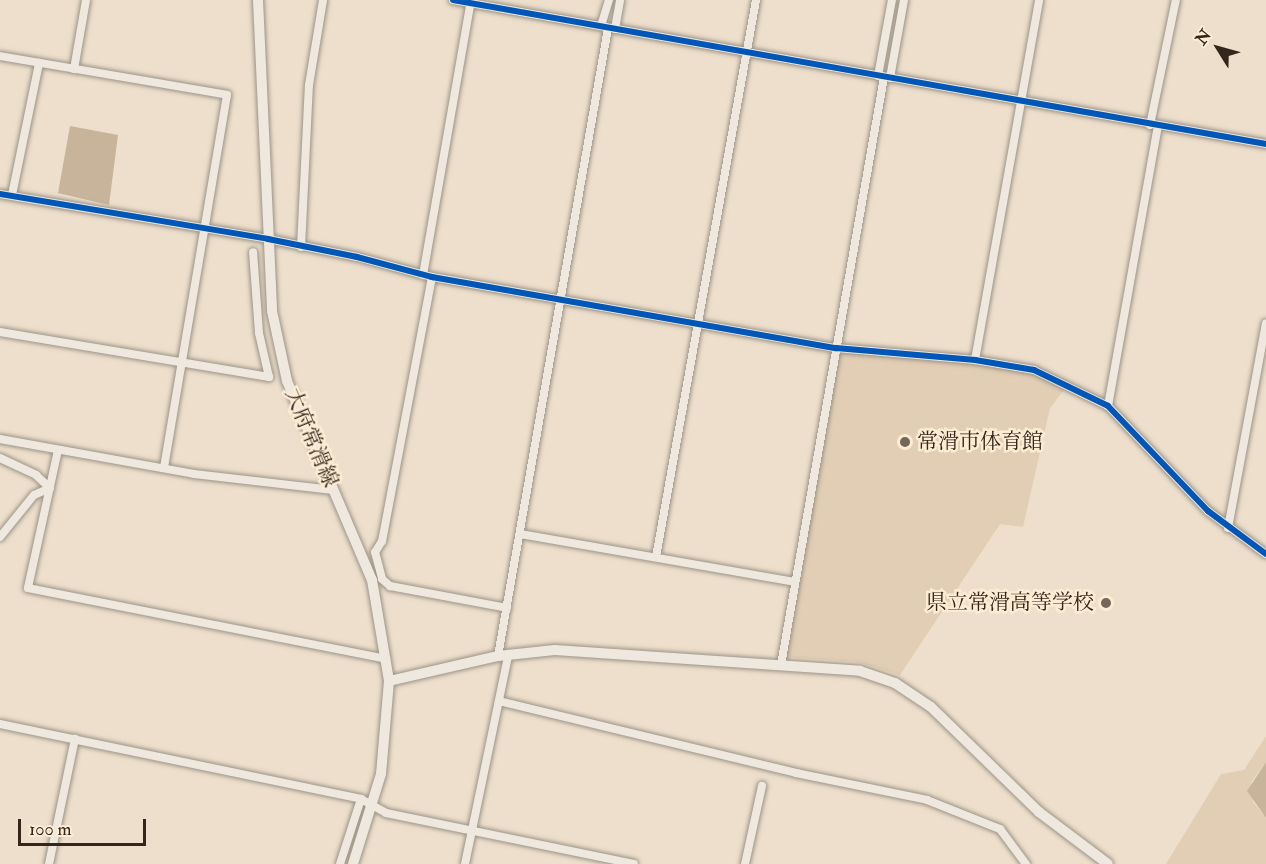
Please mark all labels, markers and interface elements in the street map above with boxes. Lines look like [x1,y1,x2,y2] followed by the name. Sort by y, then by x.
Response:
[1188,18,1248,78] north arrow
[1191,25,1216,49] text: N
[279,385,343,491] street label: 大府常滑線
[917,429,1043,455] place label: 常滑市体育館
[898,435,912,449] marker: 常滑市体育館
[926,590,1094,616] place label: 県立常滑高等学校
[1099,596,1113,610] marker: 県立常滑高等学校
[21,807,148,845] scale bar
[29,818,72,841] text: 100 m

